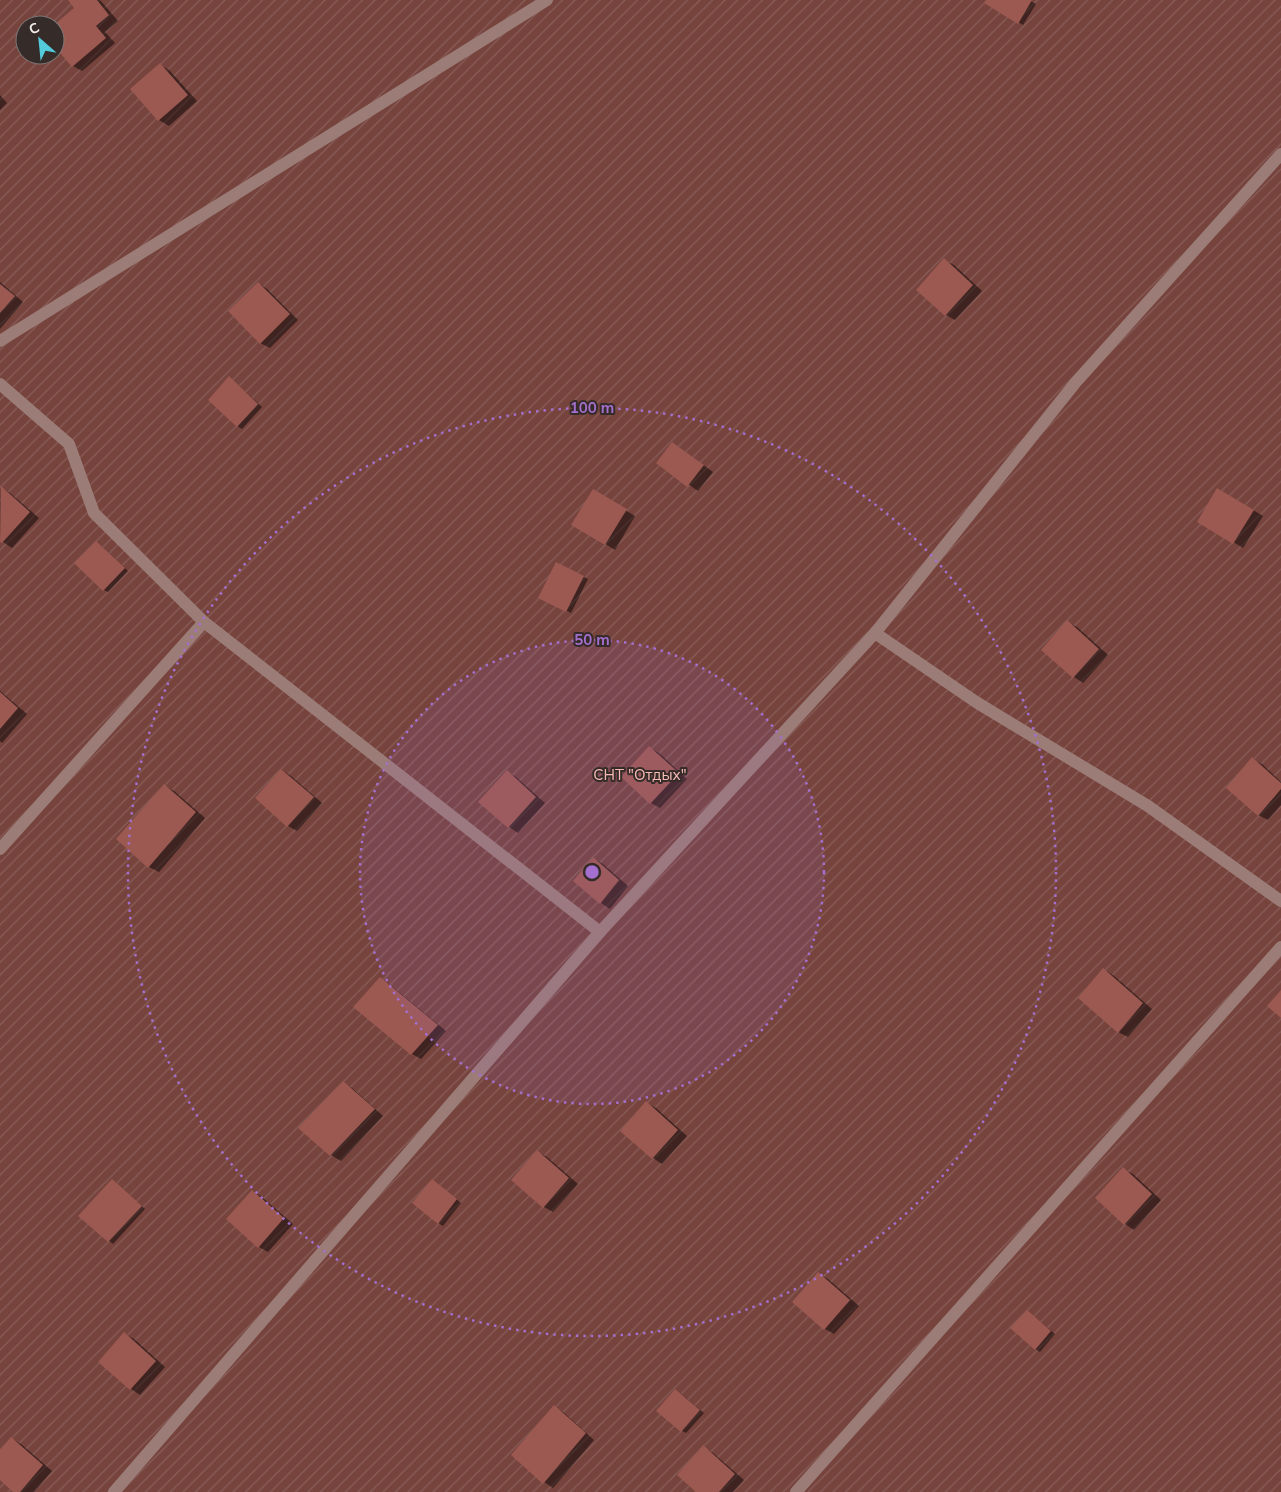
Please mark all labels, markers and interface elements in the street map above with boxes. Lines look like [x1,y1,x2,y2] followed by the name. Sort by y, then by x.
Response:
[15,15,65,65] north arrow
[26,18,42,39] text: С
[570,398,614,417] text: 100 m
[574,630,610,649] text: 50 m
[593,765,687,784] park label: СНТ "Отдых"
[583,863,601,881] centre of rings

